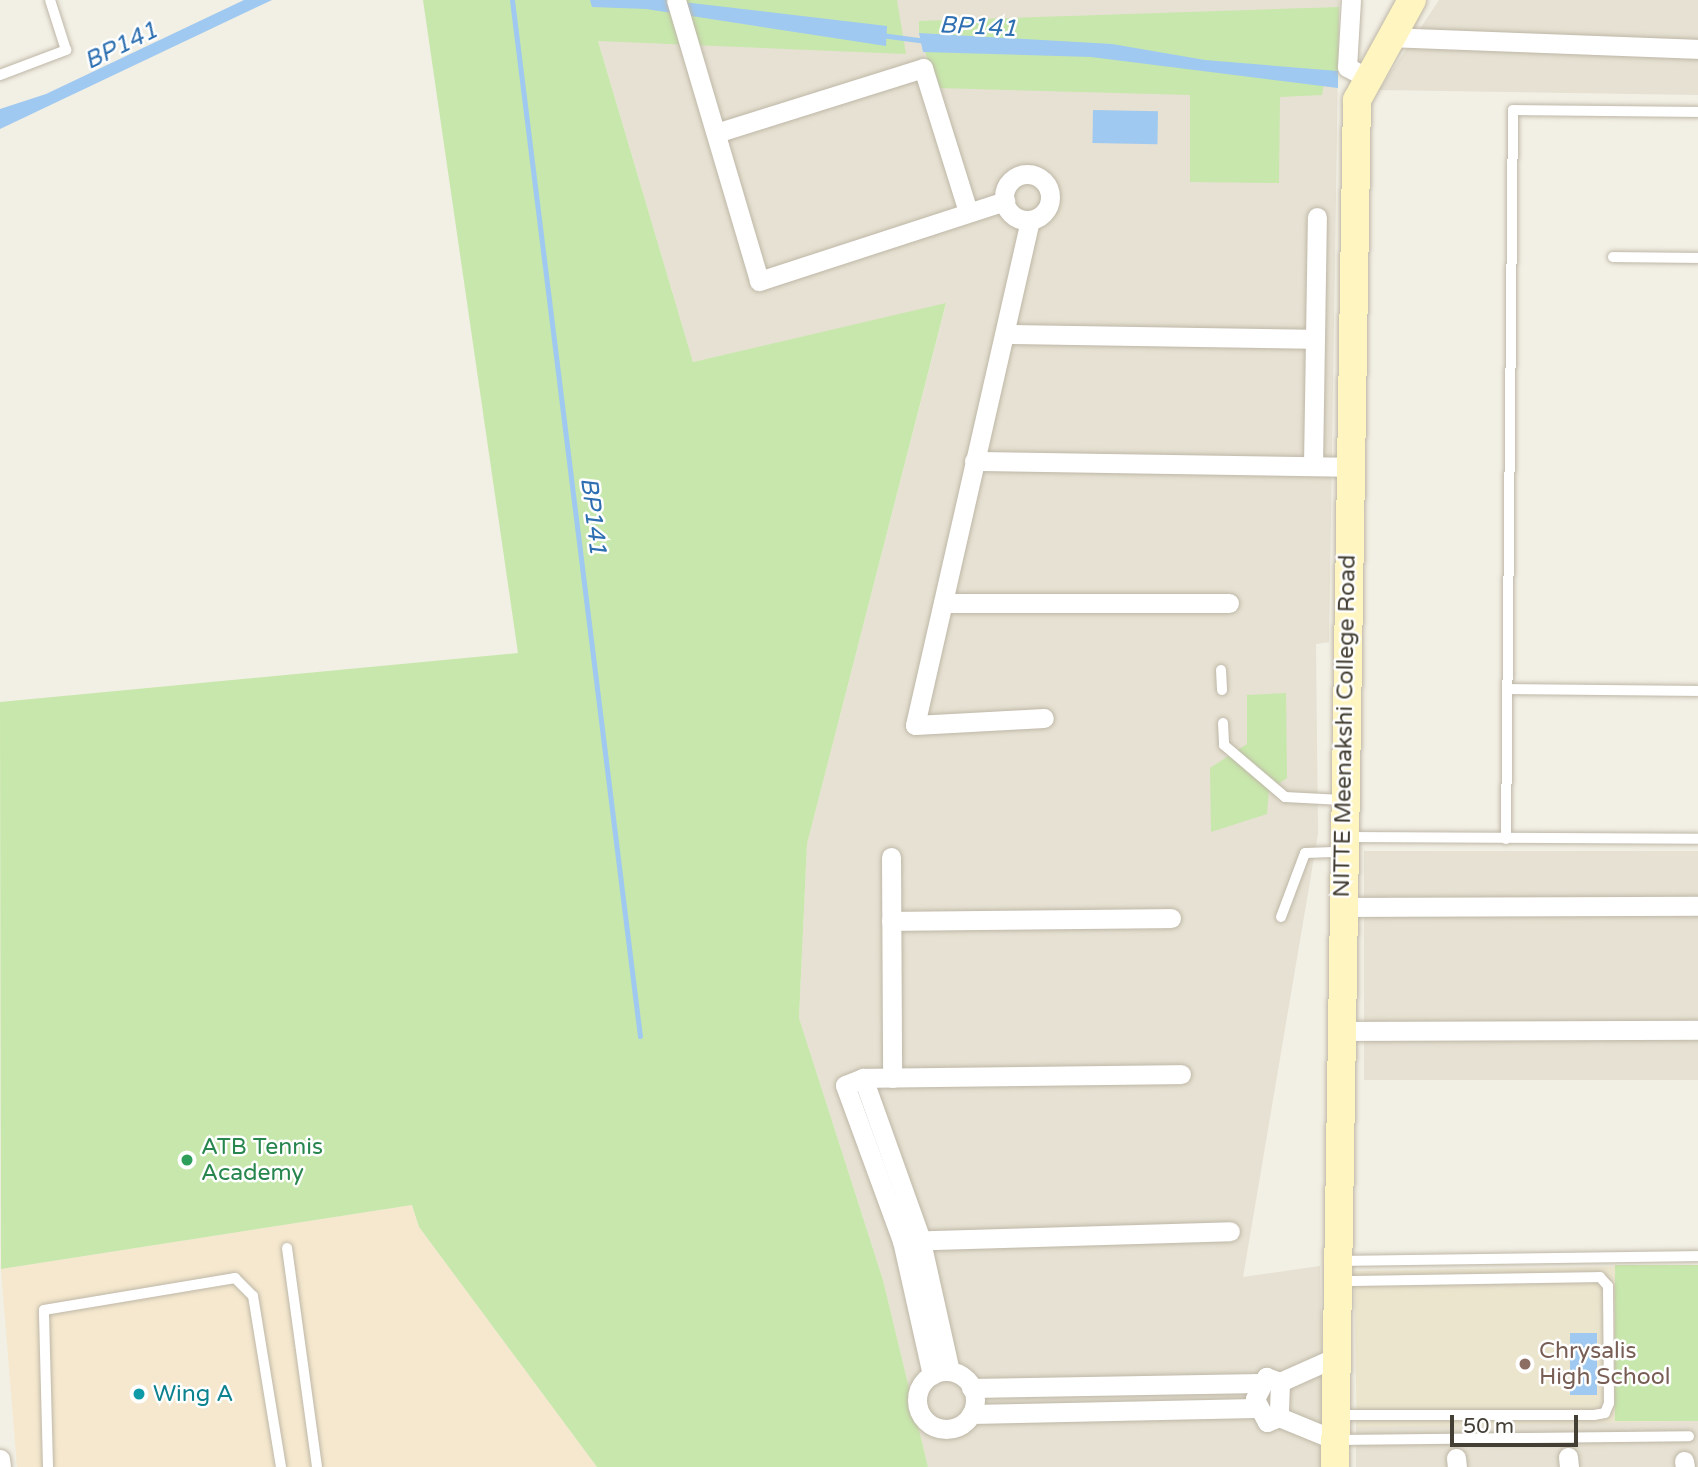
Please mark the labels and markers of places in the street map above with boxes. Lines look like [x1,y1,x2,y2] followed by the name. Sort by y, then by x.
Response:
[201,1133,323,1187] place label: ATB Tennis Academy
[179,1152,195,1168] marker: ATB Tennis Academy
[1539,1337,1670,1391] place label: Chrysalis High School
[1517,1356,1533,1372] marker: Chrysalis High School
[153,1380,233,1408] place label: Wing A
[131,1386,147,1402] marker: Wing A

